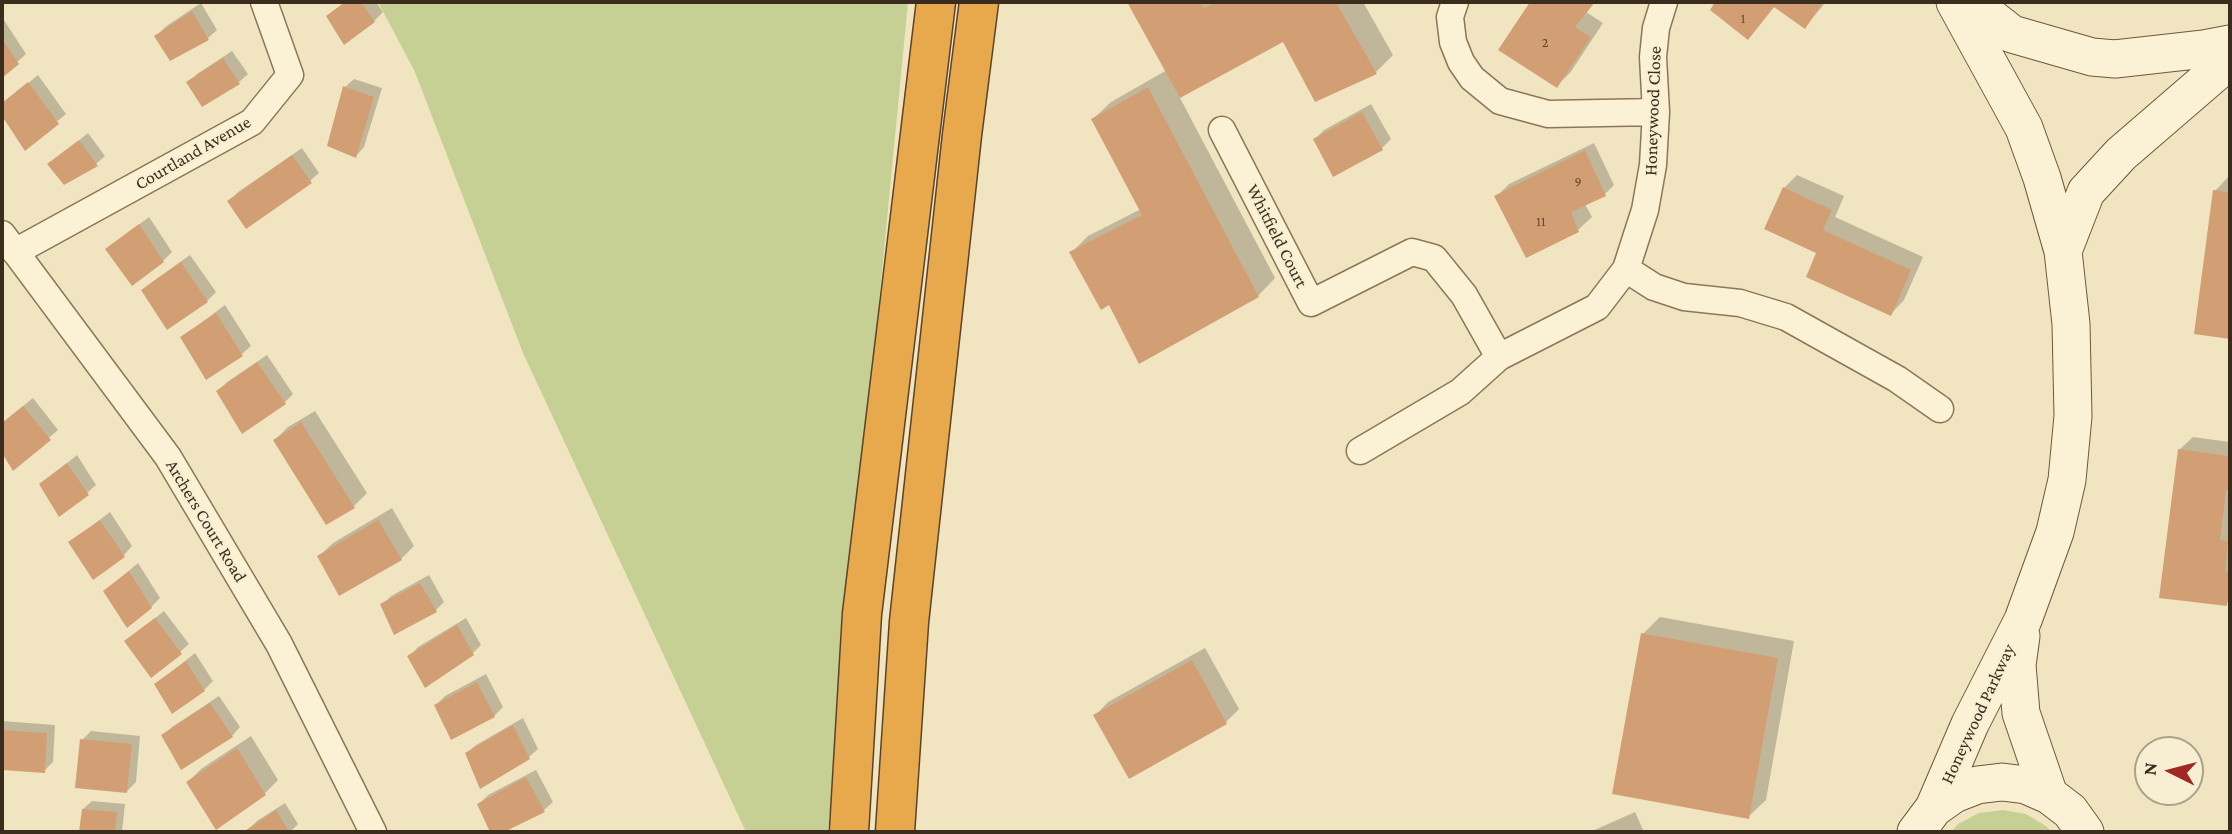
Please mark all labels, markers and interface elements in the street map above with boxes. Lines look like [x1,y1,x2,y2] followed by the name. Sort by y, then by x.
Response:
[1741,11,1745,27] house number: 1
[1542,35,1548,51] house number: 2
[1640,46,1666,176] street label: Honeywood Close
[131,111,255,195] street label: Courtland Avenue
[1574,174,1582,190] house number: 9
[1242,181,1312,291] street label: Whitfield Court
[1536,214,1546,230] house number: 11
[161,456,251,586] street label: Archers Court Road
[1936,641,2020,787] street label: Honeywood Parkway
[2134,736,2204,806] north arrow
[2138,761,2161,777] text: N

